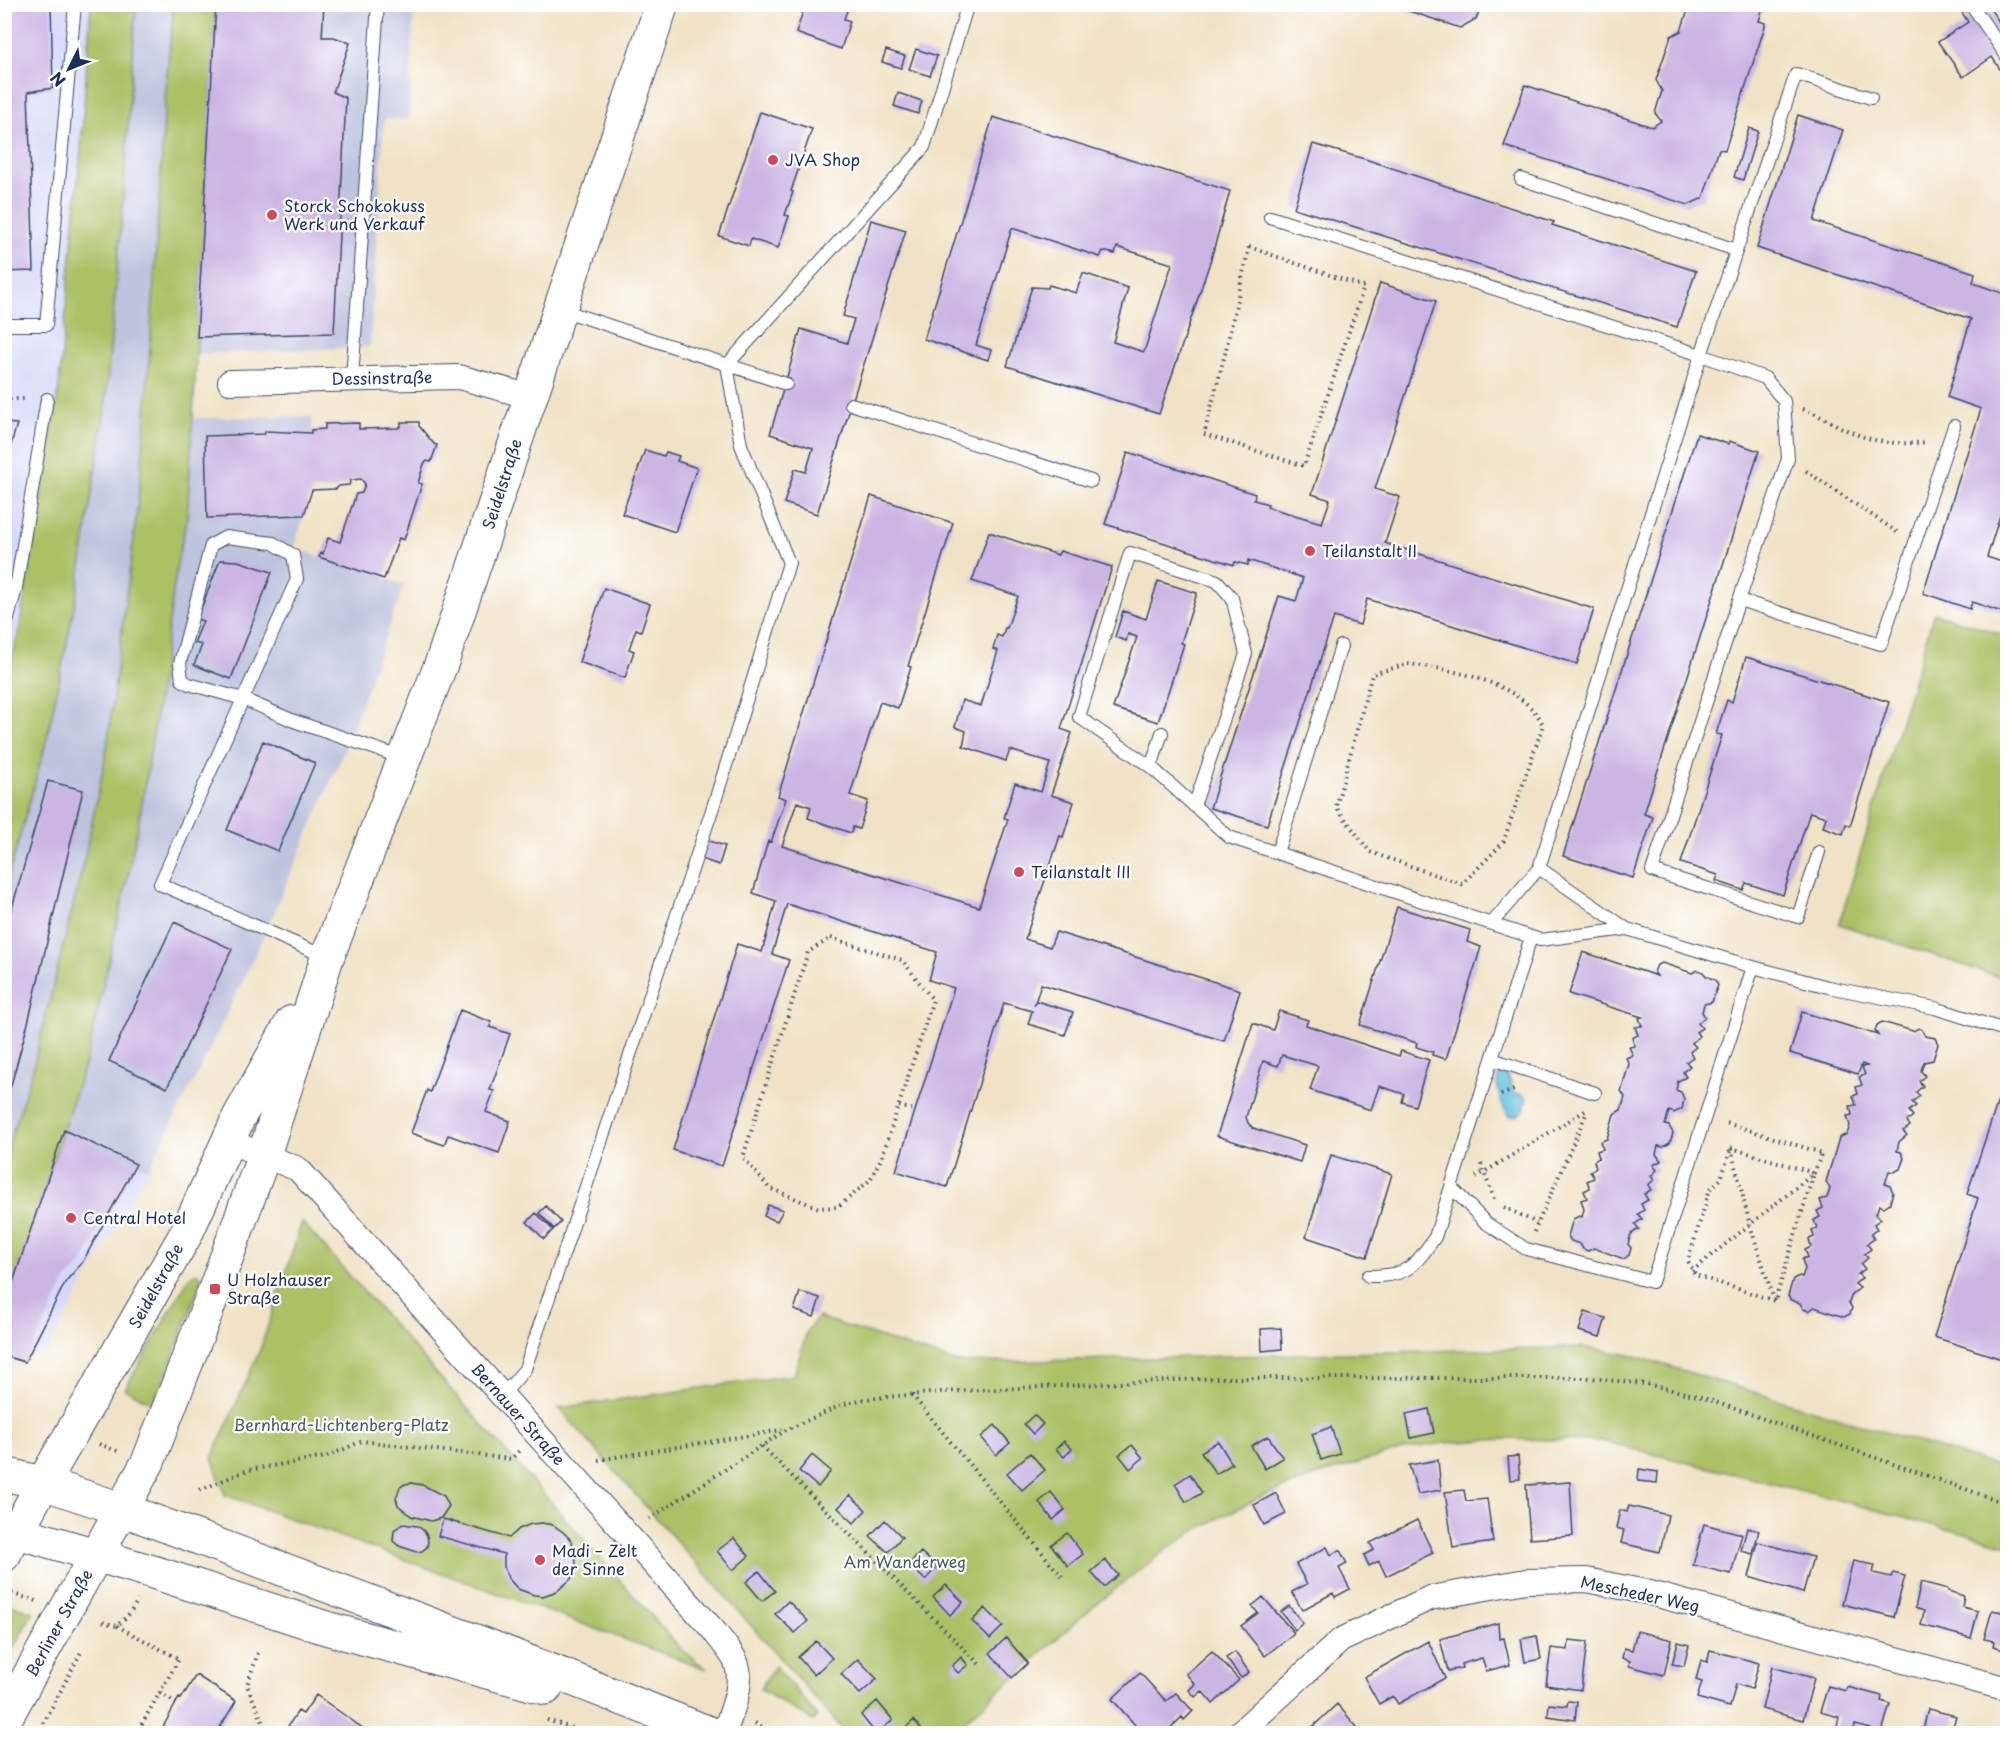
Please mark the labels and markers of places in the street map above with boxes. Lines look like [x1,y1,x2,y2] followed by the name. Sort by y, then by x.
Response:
[785,147,860,171] place label: JVA Shop
[766,153,780,167] marker: JVA Shop
[284,193,426,235] place label: Storck Schokokuss Werk und Verkauf
[265,208,279,222] marker: Storck Schokokuss Werk und Verkauf
[1322,538,1417,562] place label: Teilanstalt II
[1303,544,1317,558] marker: Teilanstalt II
[1031,859,1131,883] place label: Teilanstalt III
[1012,865,1026,879] marker: Teilanstalt III
[83,1205,186,1229] place label: Central Hotel
[64,1211,78,1225] marker: Central Hotel
[227,1267,331,1309] place label: U Holzhauser Straße
[208,1282,222,1296] marker: U Holzhauser Straße
[552,1538,638,1580] place label: Madi – Zelt der Sinne
[533,1553,547,1567] marker: Madi – Zelt der Sinne

